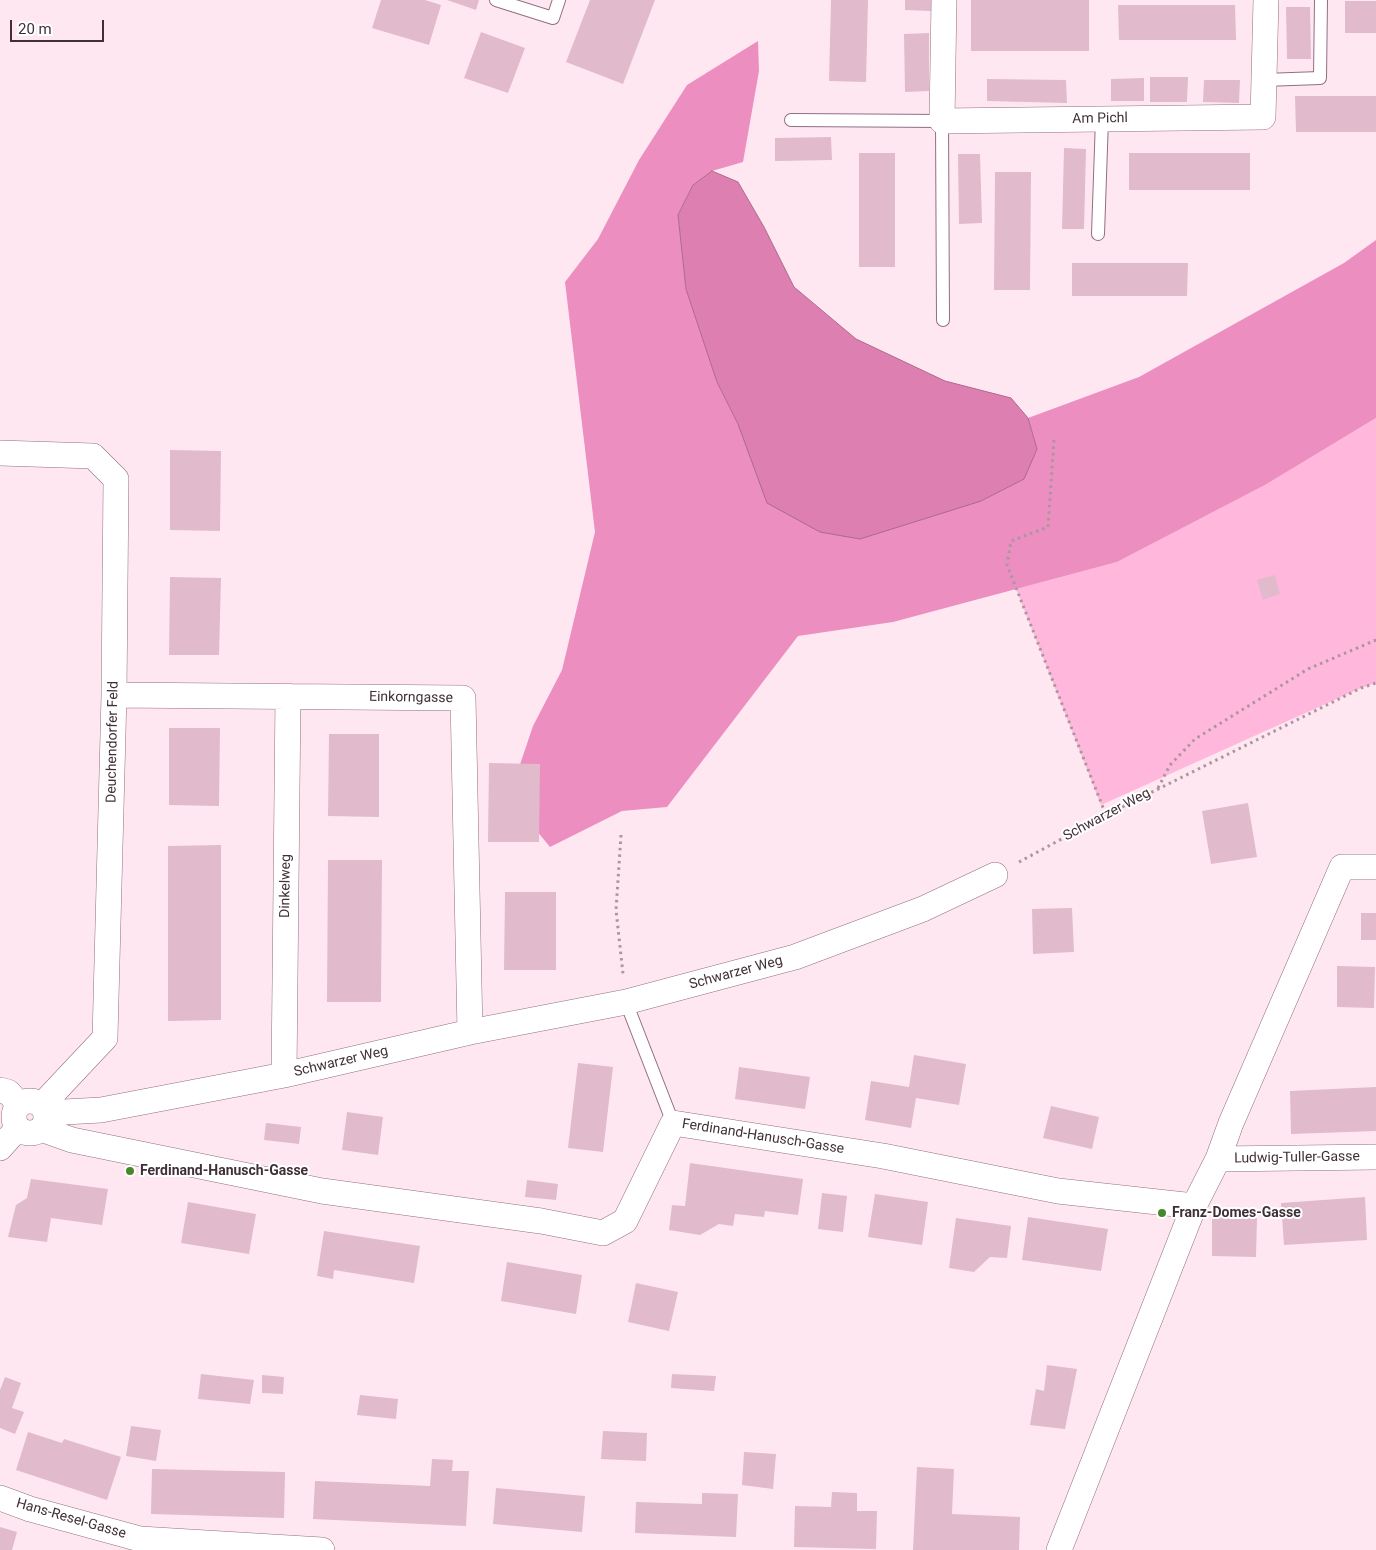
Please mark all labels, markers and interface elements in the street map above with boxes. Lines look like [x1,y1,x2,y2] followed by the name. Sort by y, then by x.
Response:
[12,10,106,42] scale bar
[18,20,52,38] text: 20 m
[1072,110,1128,128] street label: Am Pichl
[104,681,122,803] street label: Deuchendorfer Feld
[369,689,453,707] street label: Einkorngasse
[1061,785,1153,845] street label: Schwarzer Weg
[277,854,295,918] street label: Dinkelweg
[687,952,785,994] street label: Schwarzer Weg
[292,1043,390,1081] street label: Schwarzer Weg
[681,1116,845,1158] street label: Ferdinand-Hanusch-Gasse
[1234,1149,1360,1167] street label: Ludwig-Tuller-Gasse
[140,1163,308,1179] place label: Ferdinand-Hanusch-Gasse
[124,1165,136,1177] marker: Ferdinand-Hanusch-Gasse
[1172,1205,1301,1221] place label: Franz-Domes-Gasse
[1156,1207,1168,1219] marker: Franz-Domes-Gasse
[14,1495,128,1543] street label: Hans-Resel-Gasse

